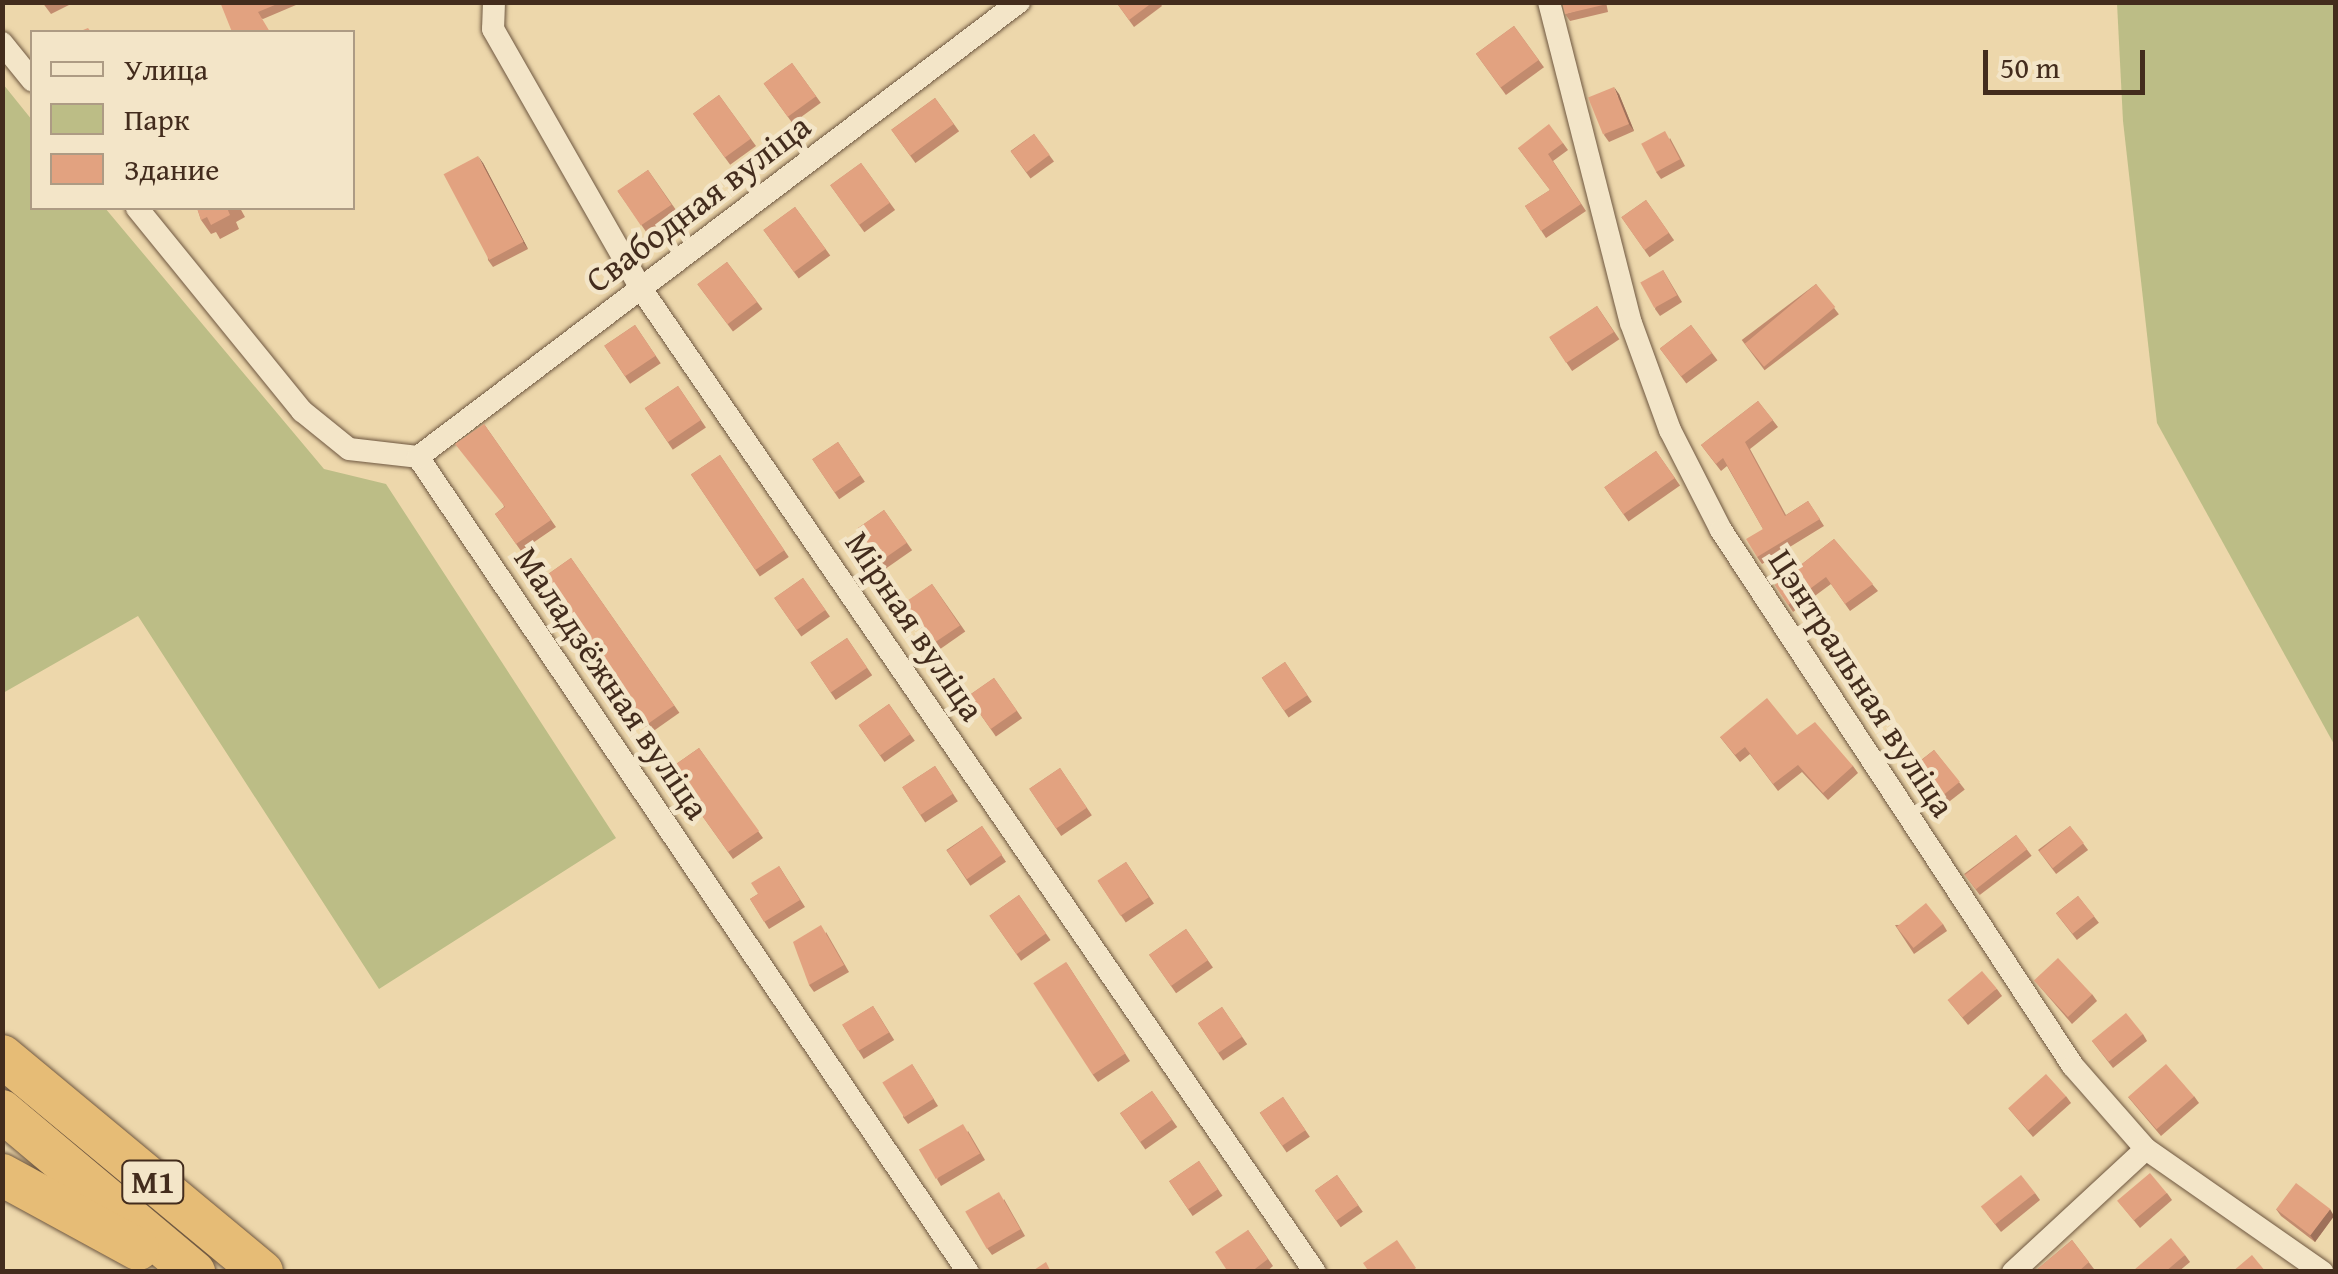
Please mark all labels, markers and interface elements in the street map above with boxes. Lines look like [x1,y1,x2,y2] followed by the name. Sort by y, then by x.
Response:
[30,30,355,210] legend
[1988,30,2150,92] scale bar
[2000,45,2060,89] text: 50 m
[124,47,208,91] text: Улица
[124,97,190,141] text: Парк
[577,105,819,301] street label: Свабодная вуліца
[124,147,219,191] text: Здание
[836,523,994,729] street label: Мірная вуліца
[505,539,719,827] street label: Маладзёжная вуліца
[1760,541,1964,825] street label: Цэнтральная вуліца
[120,1155,186,1209] road number: М1

